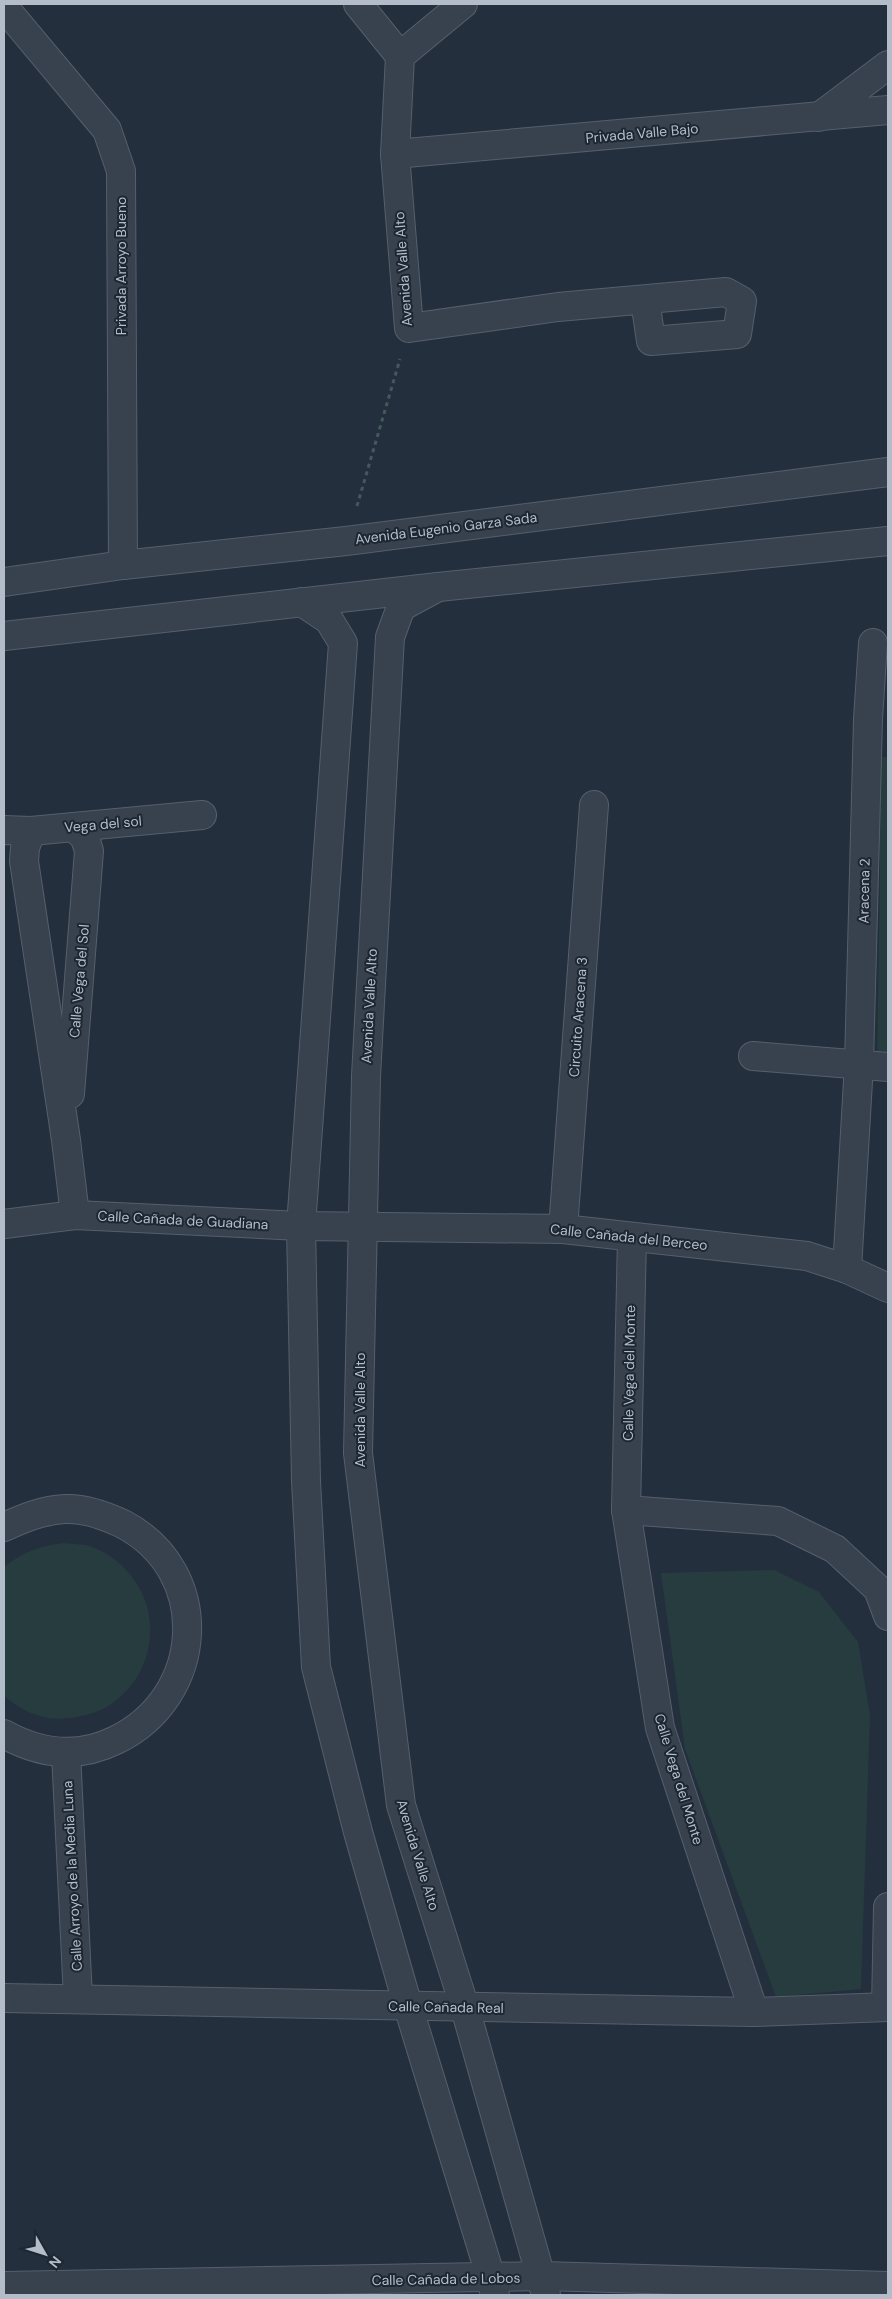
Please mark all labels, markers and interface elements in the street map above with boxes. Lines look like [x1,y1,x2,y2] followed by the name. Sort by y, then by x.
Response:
[585,119,699,147] street label: Privada Valle Bajo
[112,197,130,335] street label: Privada Arroyo Bueno
[390,211,416,327] street label: Avenida Valle Alto
[354,508,538,548] street label: Avenida Eugenio Garza Sada
[64,812,142,836] street label: Vega del sol
[854,858,874,924] street label: Aracena 2
[65,923,93,1039] street label: Calle Vega del Sol
[357,948,381,1064] street label: Avenida Valle Alto
[565,956,591,1078] street label: Circuito Aracena 3
[97,1207,269,1233] street label: Calle Cañada de Guadiana
[549,1220,709,1254] street label: Calle Cañada del Berceo
[619,1305,639,1441] street label: Calle Vega del Monte
[351,1352,369,1468] street label: Avenida Valle Alto
[651,1711,708,1847] street label: Calle Vega del Monte
[58,1780,86,1972] street label: Calle Arroyo de la Media Luna
[393,1797,443,1913] street label: Avenida Valle Alto
[388,1997,504,2017] street label: Calle Cañada Real
[20,2229,70,2279] north arrow
[45,2253,65,2272] text: N
[371,2269,521,2289] street label: Calle Cañada de Lobos

